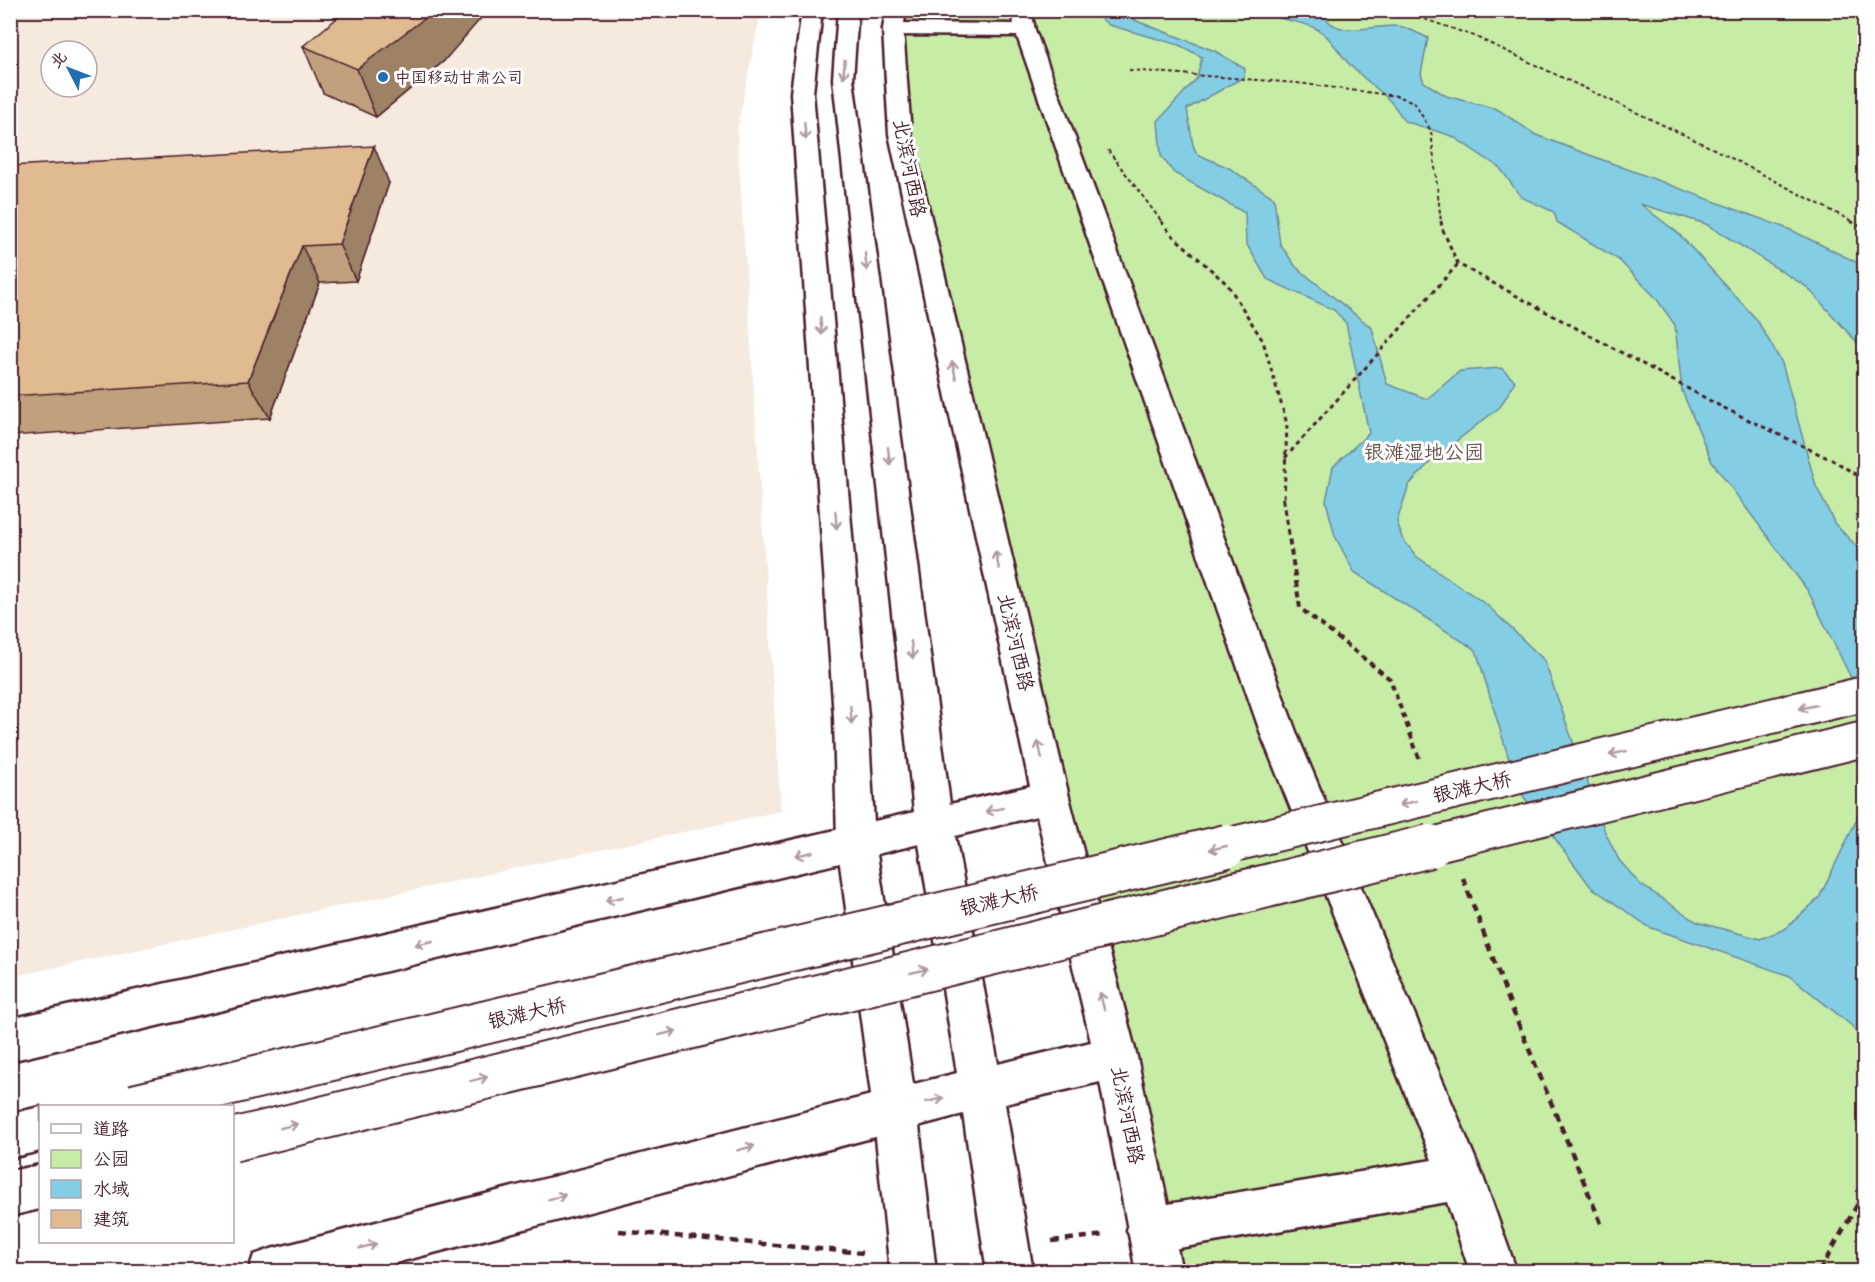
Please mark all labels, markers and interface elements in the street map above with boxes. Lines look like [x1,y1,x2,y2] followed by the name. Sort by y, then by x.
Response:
[39,39,99,99] north arrow
[42,44,74,75] text: 北
[838,58,849,78] one-way arrow
[395,63,523,92] place label: 中国移动甘肃公司
[376,70,390,84] marker: 中国移动甘肃公司
[883,116,936,221] street label: 北滨河西路
[800,121,811,141] one-way arrow
[860,252,871,272] one-way arrow
[815,315,826,335] one-way arrow
[947,361,959,380] one-way arrow
[1364,435,1484,470] park label: 银滩湿地公园
[884,446,895,465] one-way arrow
[831,510,842,530] one-way arrow
[991,551,1002,570] one-way arrow
[987,589,1044,696] street label: 北滨河西路
[907,639,918,659] one-way arrow
[1798,702,1817,714] one-way arrow
[845,704,856,724] one-way arrow
[1034,741,1046,760] one-way arrow
[1609,747,1628,759] one-way arrow
[1429,761,1515,814] street label: 银滩大桥
[1399,797,1418,809] one-way arrow
[985,805,1004,817] one-way arrow
[1209,843,1228,854] one-way arrow
[795,849,814,861] one-way arrow
[956,874,1042,927] street label: 银滩大桥
[605,894,624,905] one-way arrow
[415,938,434,950] one-way arrow
[909,965,928,977] one-way arrow
[484,987,570,1040] street label: 银滩大桥
[1096,991,1108,1010] one-way arrow
[658,1026,677,1038] one-way arrow
[1101,1063,1154,1168] street label: 北滨河西路
[469,1073,488,1085] one-way arrow
[925,1093,944,1105] one-way arrow
[39,1105,234,1243] legend
[93,1113,129,1145] text: 道路
[280,1119,299,1131] one-way arrow
[736,1141,755,1153] one-way arrow
[93,1143,129,1175] text: 公园
[93,1173,129,1205] text: 水域
[547,1190,566,1202] one-way arrow
[93,1203,129,1235] text: 建筑
[359,1240,378,1251] one-way arrow

